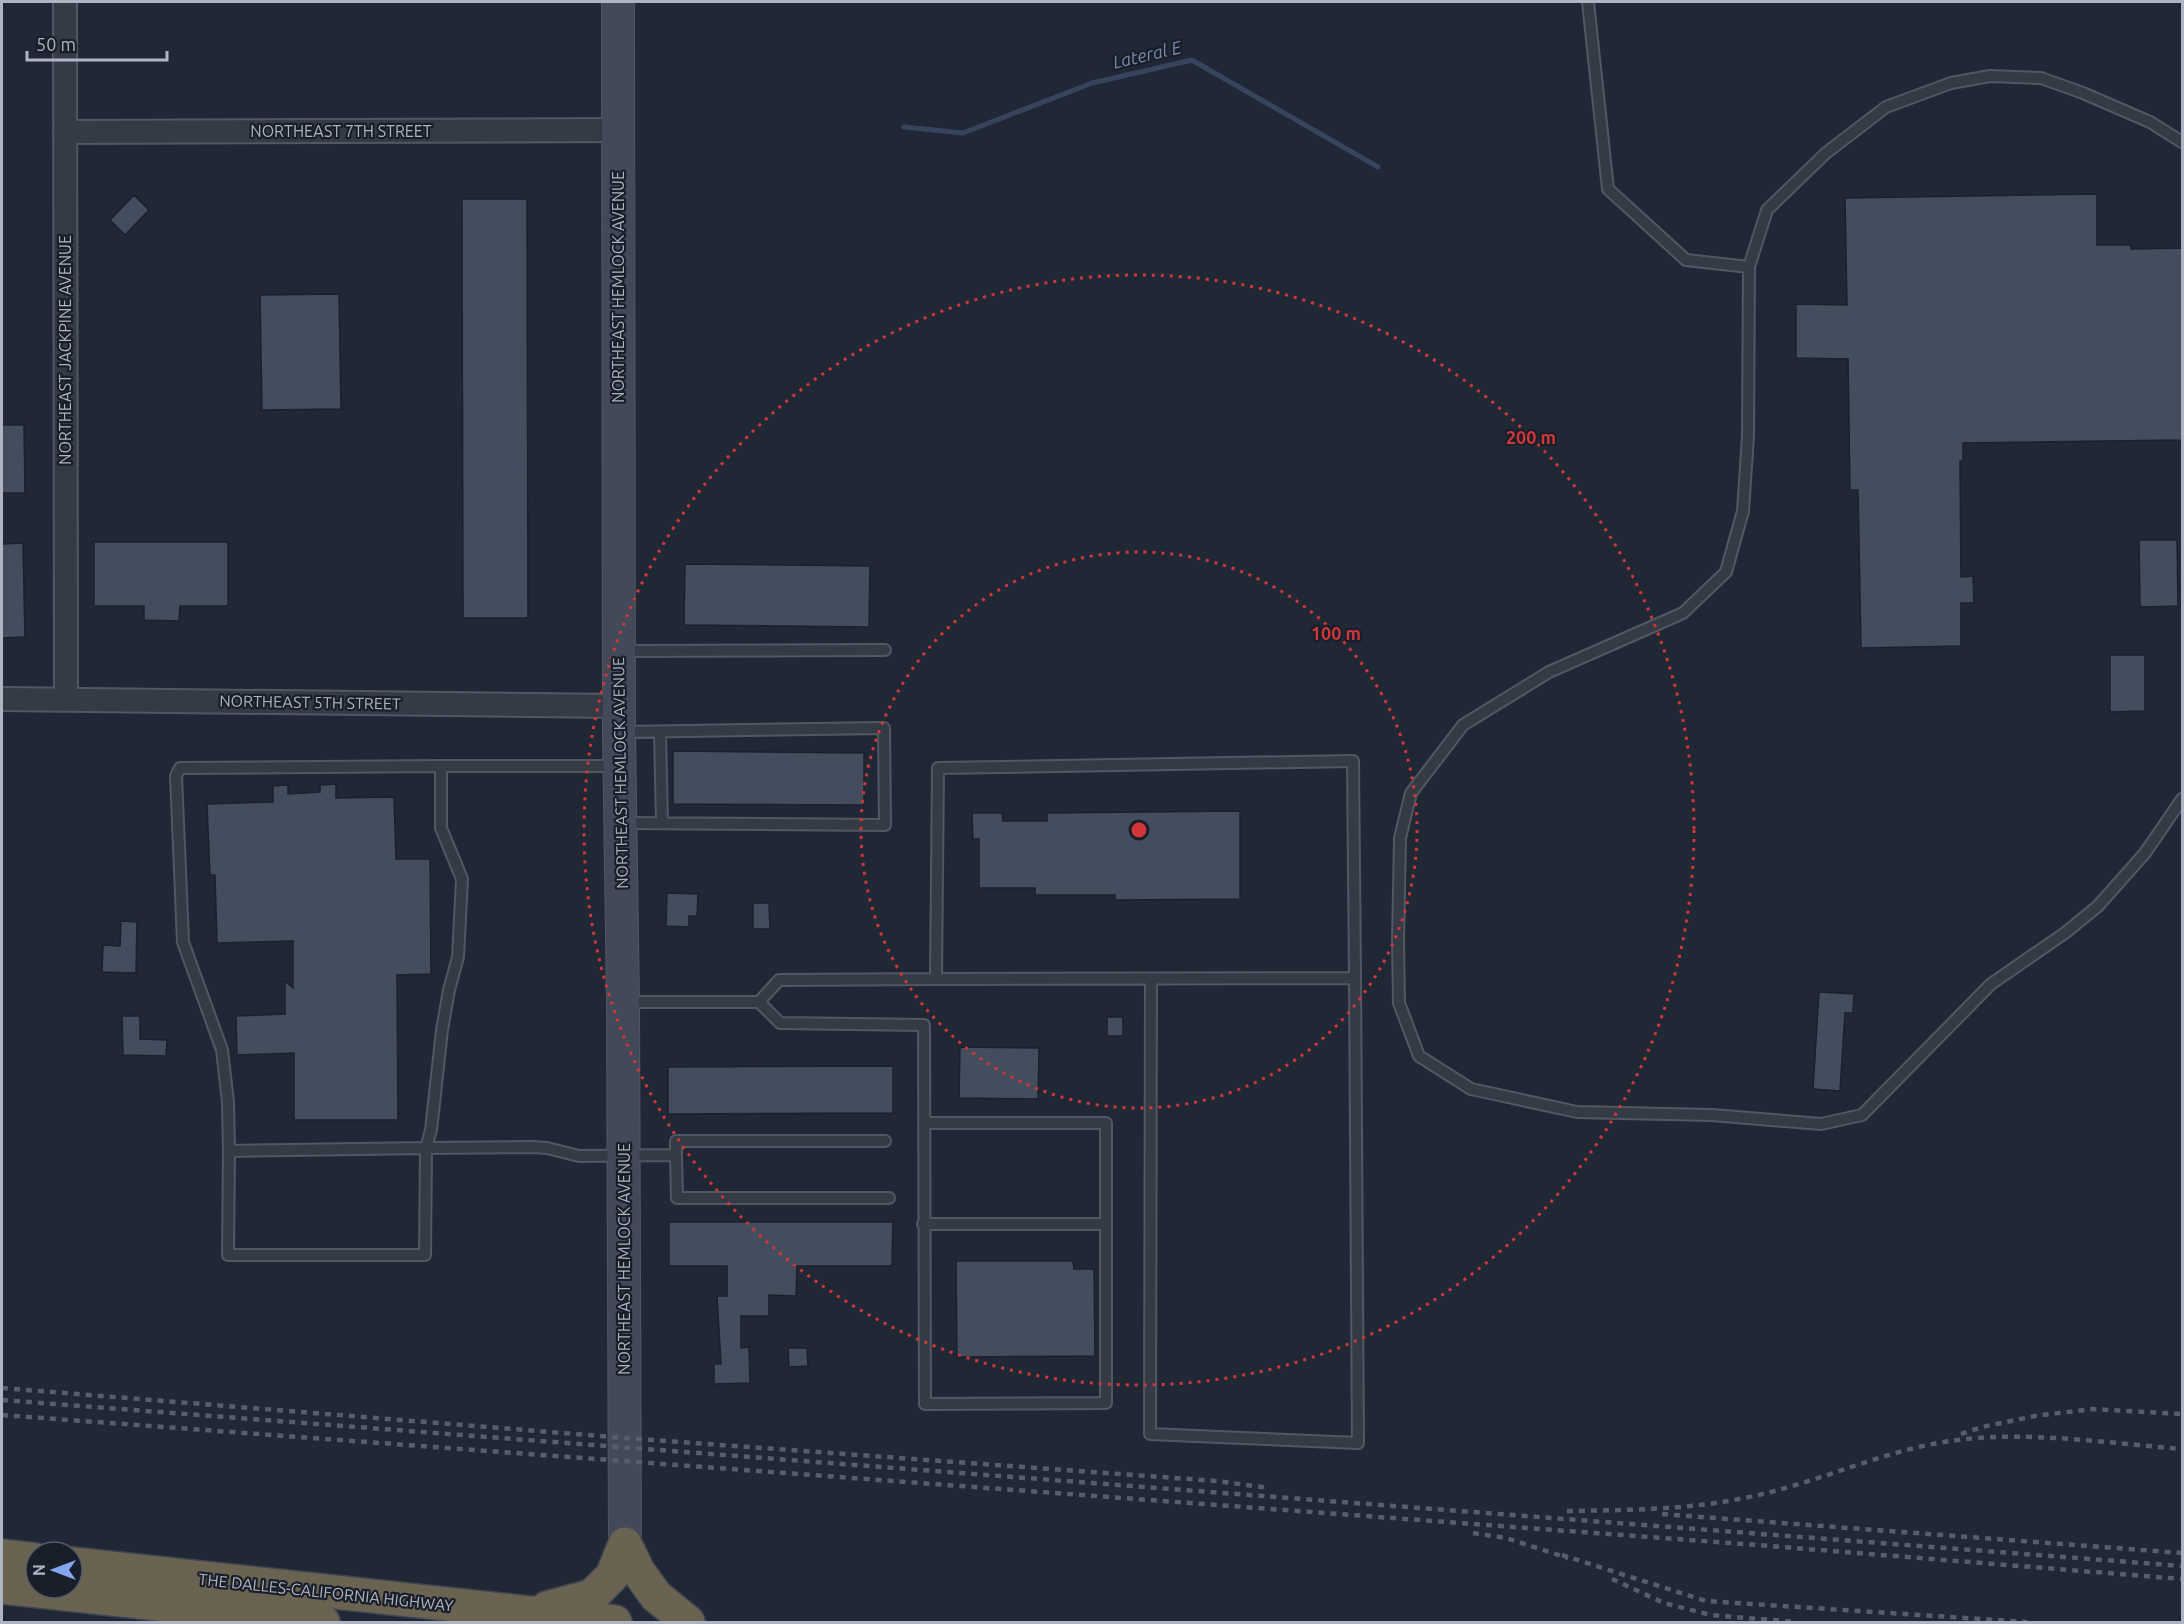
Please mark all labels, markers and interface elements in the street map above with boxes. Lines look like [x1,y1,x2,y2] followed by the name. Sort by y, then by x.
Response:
[27,24,166,62] scale bar
[36,34,76,54] text: 50 m
[1111,36,1184,72] water label: Lateral E
[250,122,432,140] street label: NORTHEAST 7TH STREET
[609,171,627,403] street label: NORTHEAST HEMLOCK AVENUE
[56,235,74,465] street label: NORTHEAST JACKPINE AVENUE
[1506,427,1556,447] text: 200 m
[1311,623,1361,643] text: 100 m
[609,657,631,889] street label: NORTHEAST HEMLOCK AVENUE
[219,691,401,713] street label: NORTHEAST 5TH STREET
[1129,820,1149,840] centre of rings
[615,1143,633,1375] street label: NORTHEAST HEMLOCK AVENUE
[24,1540,84,1600] north arrow
[30,1564,48,1576] text: N
[198,1570,455,1614] street label: THE DALLES-CALIFORNIA HIGHWAY

